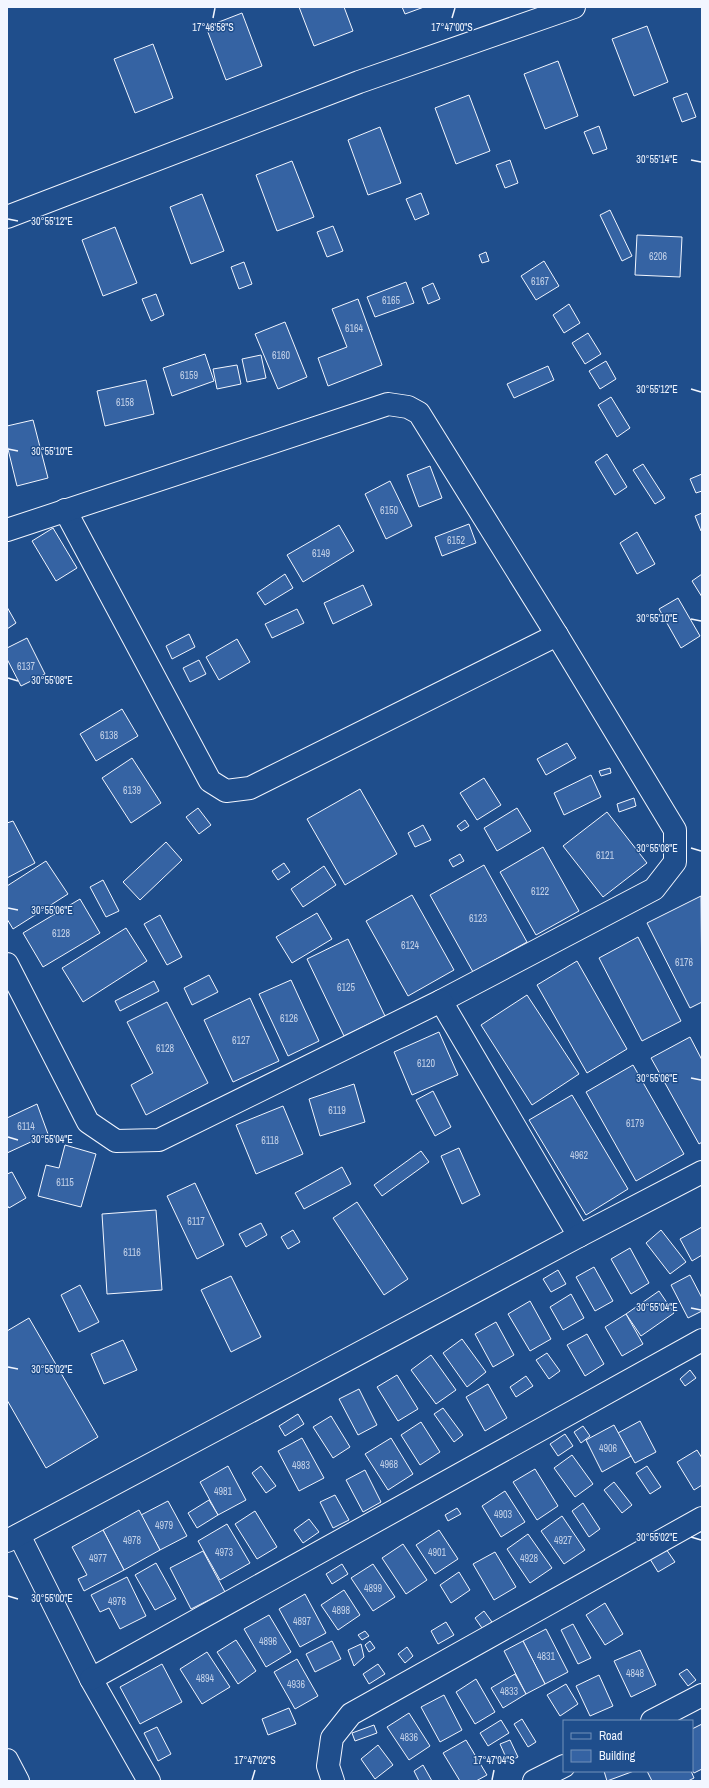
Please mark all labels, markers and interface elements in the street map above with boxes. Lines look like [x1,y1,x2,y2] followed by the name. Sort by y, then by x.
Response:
[192,21,234,34] text: 17°46'58"S
[431,21,473,34] text: 17°47'00"S
[636,153,678,166] text: 30°55'14"E
[31,215,73,228] text: 30°55'12"E
[649,250,668,263] house number: 6206
[531,275,550,288] house number: 6167
[382,294,401,307] house number: 6165
[345,322,364,335] house number: 6164
[272,349,291,362] house number: 6160
[180,369,199,382] house number: 6159
[636,383,678,396] text: 30°55'12"E
[116,396,135,409] house number: 6158
[31,445,73,458] text: 30°55'10"E
[380,504,399,517] house number: 6150
[447,534,466,547] house number: 6152
[312,547,331,560] house number: 6149
[636,612,678,625] text: 30°55'10"E
[17,660,36,673] house number: 6137
[31,674,73,687] text: 30°55'08"E
[100,729,119,742] house number: 6138
[123,784,142,797] house number: 6139
[636,842,678,855] text: 30°55'08"E
[596,849,615,862] house number: 6121
[531,885,550,898] house number: 6122
[31,904,73,917] text: 30°55'06"E
[469,912,488,925] house number: 6123
[52,927,71,940] house number: 6128
[401,939,420,952] house number: 6124
[675,956,694,969] house number: 6176
[337,981,356,994] house number: 6125
[280,1012,299,1025] house number: 6126
[232,1034,251,1047] house number: 6127
[156,1042,175,1055] house number: 6128
[417,1057,436,1070] house number: 6120
[636,1072,678,1085] text: 30°55'06"E
[328,1104,346,1117] house number: 6119
[626,1117,645,1130] house number: 6179
[17,1120,35,1133] house number: 6114
[31,1133,73,1146] text: 30°55'04"E
[261,1134,279,1147] house number: 6118
[570,1149,589,1162] house number: 4962
[56,1176,74,1189] house number: 6115
[187,1215,205,1228] house number: 6117
[123,1246,141,1259] house number: 6116
[636,1301,678,1314] text: 30°55'04"E
[31,1363,73,1376] text: 30°55'02"E
[599,1442,618,1455] house number: 4906
[380,1458,399,1471] house number: 4968
[292,1459,311,1472] house number: 4983
[214,1485,233,1498] house number: 4981
[494,1508,513,1521] house number: 4903
[155,1519,174,1532] house number: 4979
[636,1531,678,1544] text: 30°55'02"E
[123,1534,142,1547] house number: 4978
[554,1534,573,1547] house number: 4927
[215,1546,234,1559] house number: 4973
[428,1546,447,1559] house number: 4901
[89,1552,108,1565] house number: 4977
[520,1552,539,1565] house number: 4928
[364,1582,383,1595] house number: 4899
[31,1592,73,1605] text: 30°55'00"E
[108,1595,127,1608] house number: 4976
[332,1604,351,1617] house number: 4898
[293,1615,312,1628] house number: 4897
[259,1635,278,1648] house number: 4896
[537,1650,556,1663] house number: 4831
[626,1667,645,1680] house number: 4848
[196,1672,215,1685] house number: 4894
[287,1678,306,1691] house number: 4936
[500,1685,519,1698] house number: 4833
[563,1720,693,1772] legend
[599,1728,623,1744] text: Road
[400,1731,419,1744] house number: 4836
[599,1748,636,1764] text: Building
[234,1754,276,1767] text: 17°47'02"S
[473,1754,515,1767] text: 17°47'04"S

